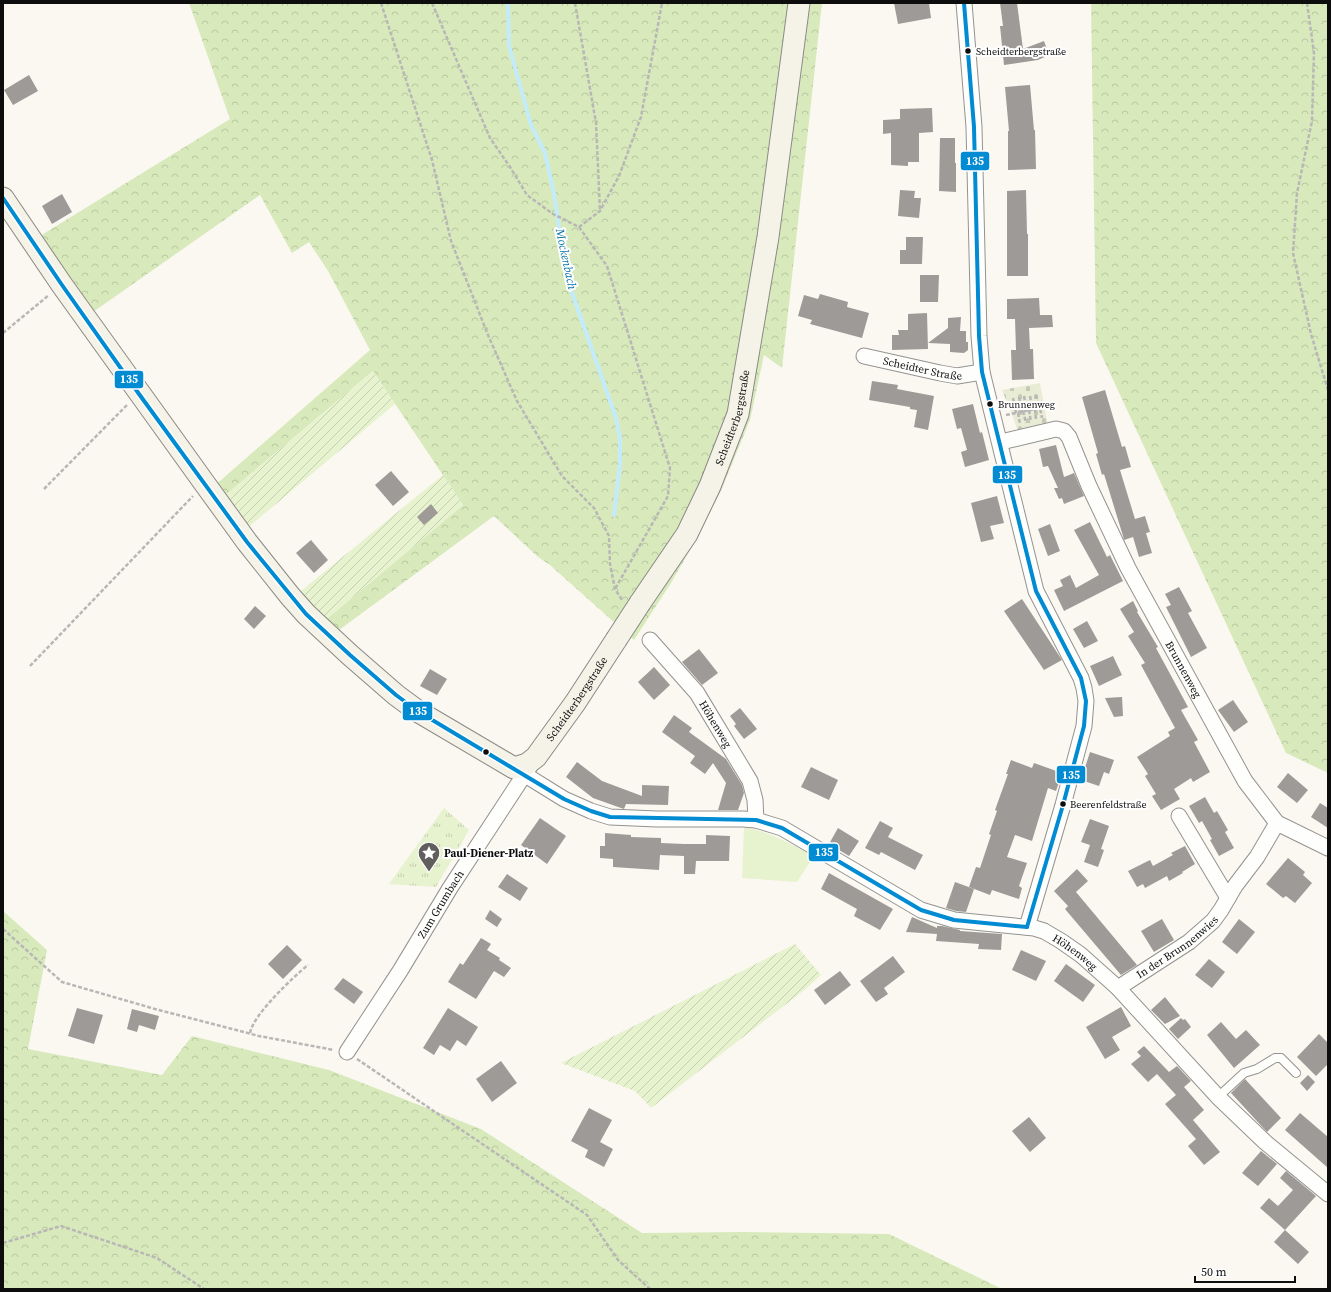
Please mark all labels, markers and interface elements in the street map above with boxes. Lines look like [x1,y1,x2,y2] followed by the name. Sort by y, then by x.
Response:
[976,45,1066,58] place label: Scheidterbergstraße
[963,46,973,56] marker: Scheidterbergstraße
[960,151,990,171] line badge: 135
[966,154,984,169] text: 135
[552,226,580,291] water label: Mockenbach
[882,353,964,383] street label: Scheidter Straße
[711,368,753,468] street label: Scheidterbergstraße
[114,370,144,389] line badge: 135
[120,372,138,387] text: 135
[998,398,1055,411] place label: Brunnenweg
[985,399,995,409] marker: Brunnenweg
[992,465,1023,484] line badge: 135
[998,468,1016,483] text: 135
[1162,638,1206,701] street label: Brunnenweg
[542,653,611,744] street label: Scheidterbergstraße
[696,698,736,751] street label: Höhenweg
[402,701,433,721] line badge: 135
[409,704,427,719] text: 135
[481,747,491,757] unlabelled marker
[1056,765,1086,784] line badge: 135
[1062,768,1080,783] text: 135
[1070,798,1147,811] place label: Beerenfeldstraße
[1058,799,1068,809] marker: Beerenfeldstraße
[416,840,442,873] place icon: Paul-Diener-Platz
[808,843,839,862] line badge: 135
[815,845,833,860] text: 135
[444,846,533,861] place label: Paul-Diener-Platz
[414,867,467,941] street label: Zum Grumbach
[1133,913,1222,982] street label: In der Brunnenwies
[1050,930,1101,974] street label: Höhenweg
[1195,1258,1295,1284] scale bar
[1201,1264,1227,1280] text: 50 m

